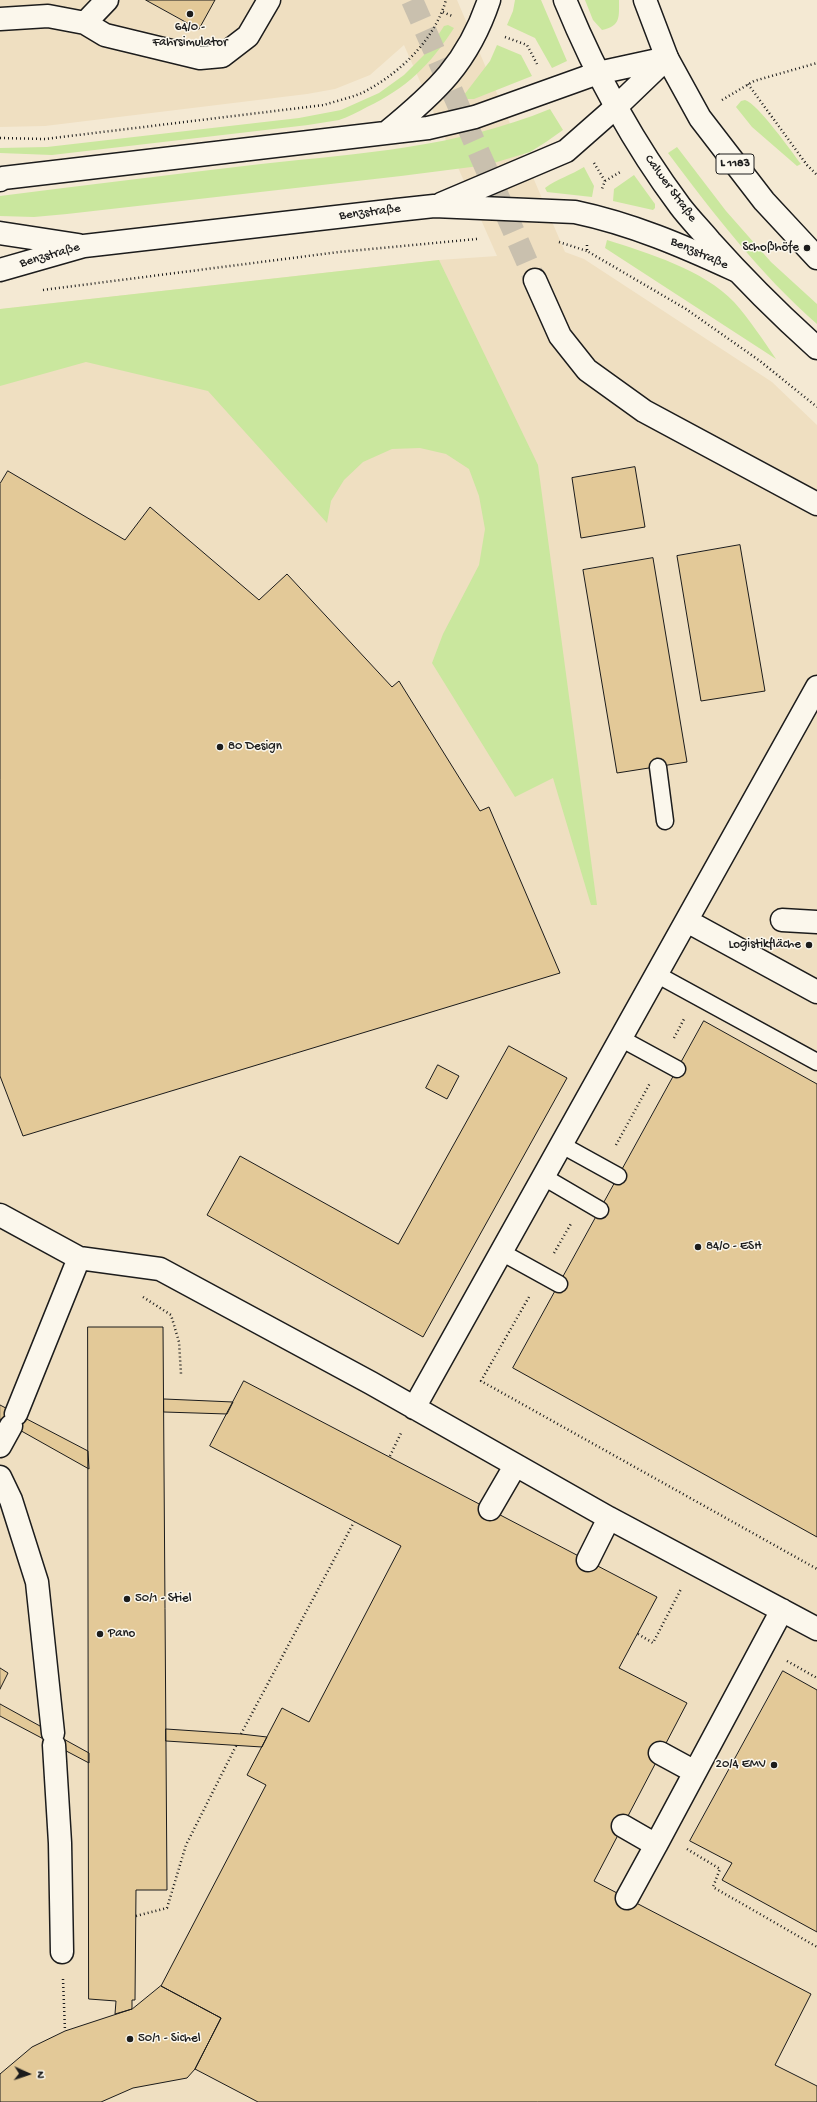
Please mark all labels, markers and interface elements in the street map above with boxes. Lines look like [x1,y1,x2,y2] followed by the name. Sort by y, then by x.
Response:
[185,9,195,19] marker: 64/0 - Fahrsimulator
[152,20,228,51] place label: 64/0 - Fahrsimulator
[640,152,700,226] street label: Calwer Straße
[716,154,754,174] road number: L 1183
[338,201,402,225] street label: Benzstraße
[668,234,730,274] street label: Benzstraße
[18,240,82,272] street label: Benzstraße
[742,240,799,256] place label: Schoßhöfe
[802,243,812,253] marker: Schoßhöfe
[228,739,282,755] place label: 80 Design
[215,742,225,752] marker: 80 Design
[728,937,801,953] place label: Logistikfläche
[804,940,814,950] marker: Logistikfläche
[706,1239,762,1255] place label: 84/0 - ESH
[693,1242,703,1252] marker: 84/0 - ESH
[135,1591,192,1607] place label: 50/1 - Stiel
[122,1594,132,1604] marker: 50/1 - Stiel
[108,1626,135,1642] place label: Pano
[95,1629,105,1639] marker: Pano
[716,1757,766,1773] place label: 20/4 EMV
[769,1760,779,1770] marker: 20/4 EMV
[138,2031,201,2047] place label: 50/1 - Sichel
[125,2034,135,2044] marker: 50/1 - Sichel
[8,2054,48,2094] north arrow
[34,2071,46,2079] text: N

